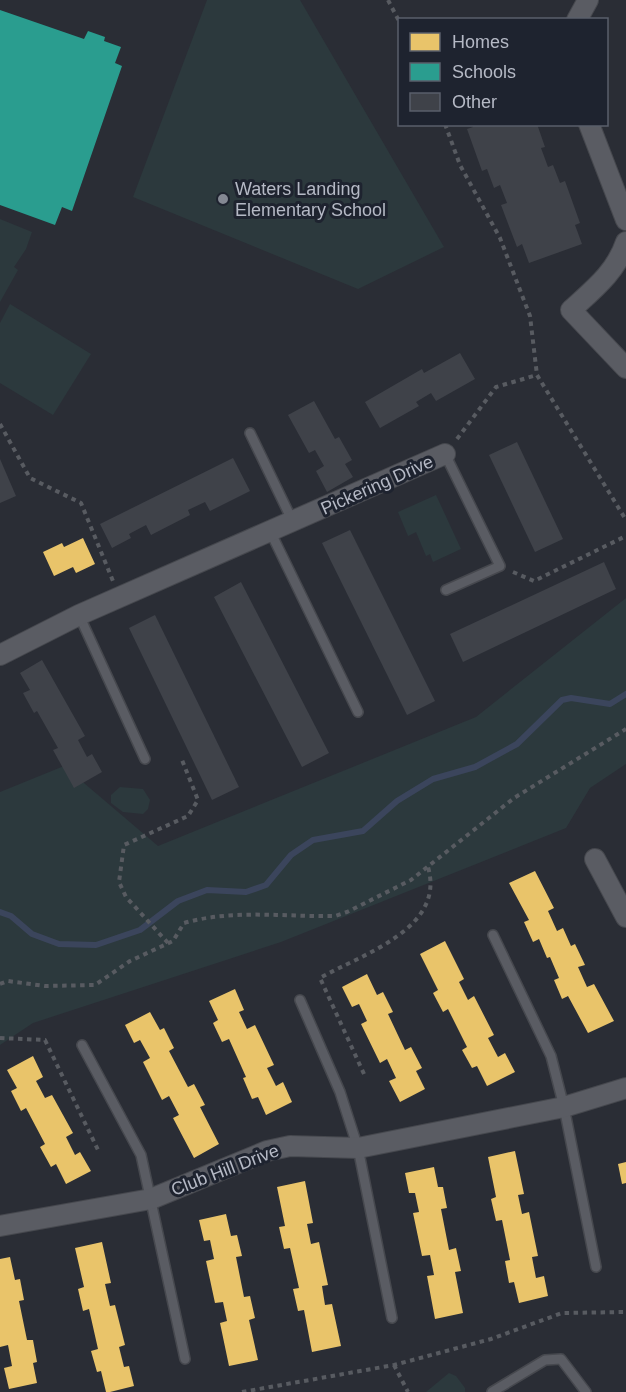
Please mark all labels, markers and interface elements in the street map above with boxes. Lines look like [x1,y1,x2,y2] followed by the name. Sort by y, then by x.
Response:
[398,18,608,126] legend
[452,32,509,52] text: Homes
[452,62,516,82] text: Schools
[452,92,497,112] text: Other
[235,179,386,220] place label: Waters Landing Elementary School
[216,192,230,206] marker: Waters Landing Elementary School
[318,451,436,519] street label: Pickering Drive
[168,1140,282,1200] street label: Club Hill Drive

